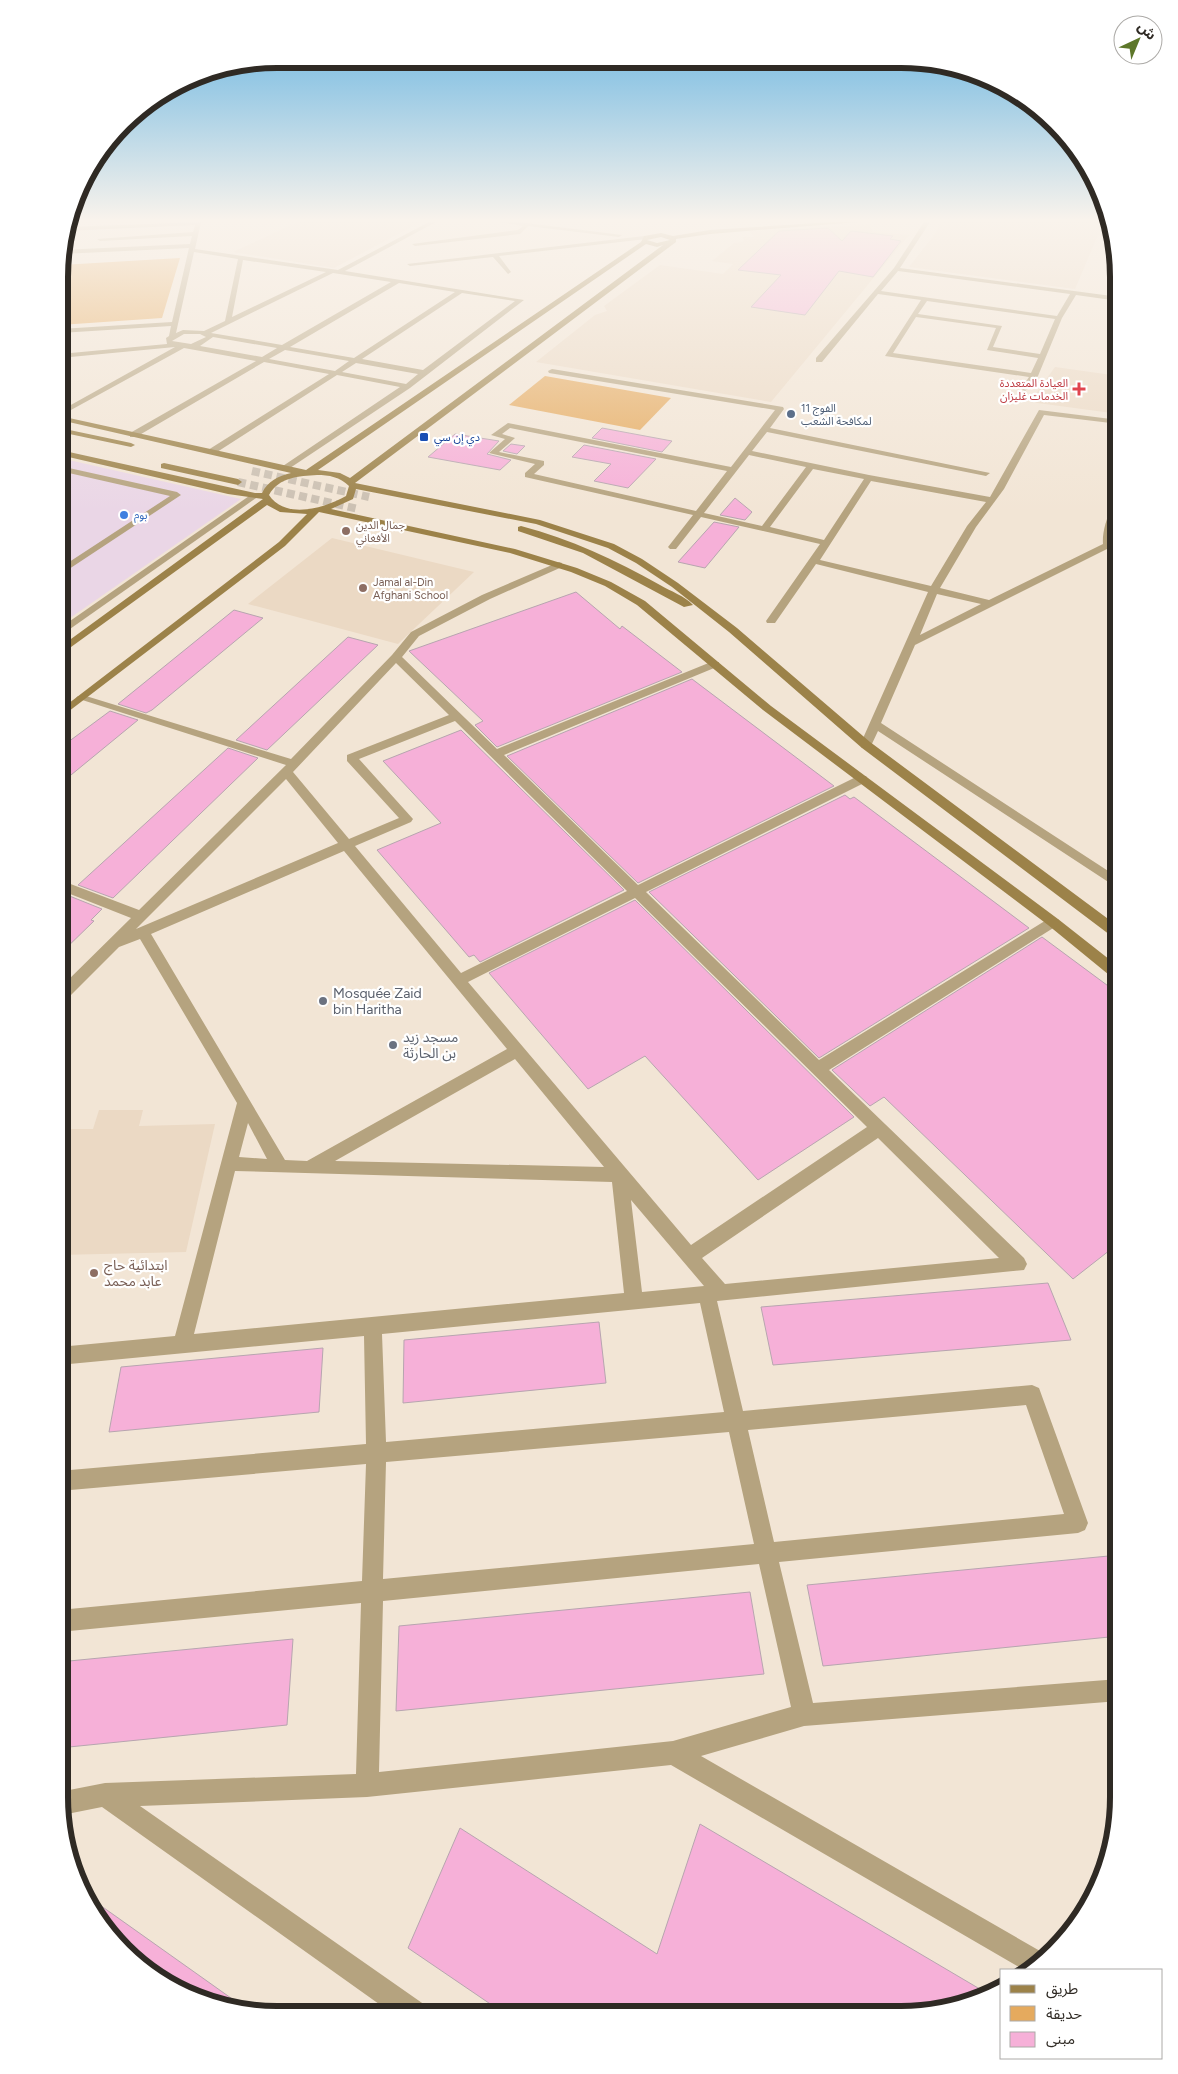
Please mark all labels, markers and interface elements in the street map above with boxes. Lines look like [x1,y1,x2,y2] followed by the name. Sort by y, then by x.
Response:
[1113,15,1163,65] north arrow
[1134,18,1159,44] text: ش
[1000,377,1068,403] place label: العيادة المتعددة الخدمات غليزان
[1072,382,1086,396] marker: العيادة المتعددة الخدمات غليزان
[801,402,872,428] place label: الفوج 11 لمكافحة الشعب
[785,408,797,420] marker: الفوج 11 لمكافحة الشعب
[418,431,430,443] marker: دي إن سي
[434,431,480,447] place label: دي إن سي
[118,509,130,521] marker: بوم
[134,509,148,523] place label: بوم
[356,519,406,548] place label: جمال الدين الأفغاني
[340,525,352,537] marker: جمال الدين الأفغاني
[373,576,448,602] place label: Jamal al-Din Afghani School
[357,582,369,594] marker: Jamal al-Din Afghani School
[333,985,422,1018] place label: Mosquée Zaid bin Haritha
[317,995,329,1007] marker: Mosquée Zaid bin Haritha
[403,1029,458,1062] place label: مسجد زيد بن الحارثة
[387,1039,399,1051] marker: مسجد زيد بن الحارثة
[104,1257,168,1290] place label: ابتدائية حاج عابد محمد
[88,1267,100,1279] marker: ابتدائية حاج عابد محمد
[1000,1969,1163,2059] legend
[1046,1980,1078,1999] text: طريق
[1046,2005,1082,2023] text: حديقة
[1046,2030,1075,2048] text: مبنى

